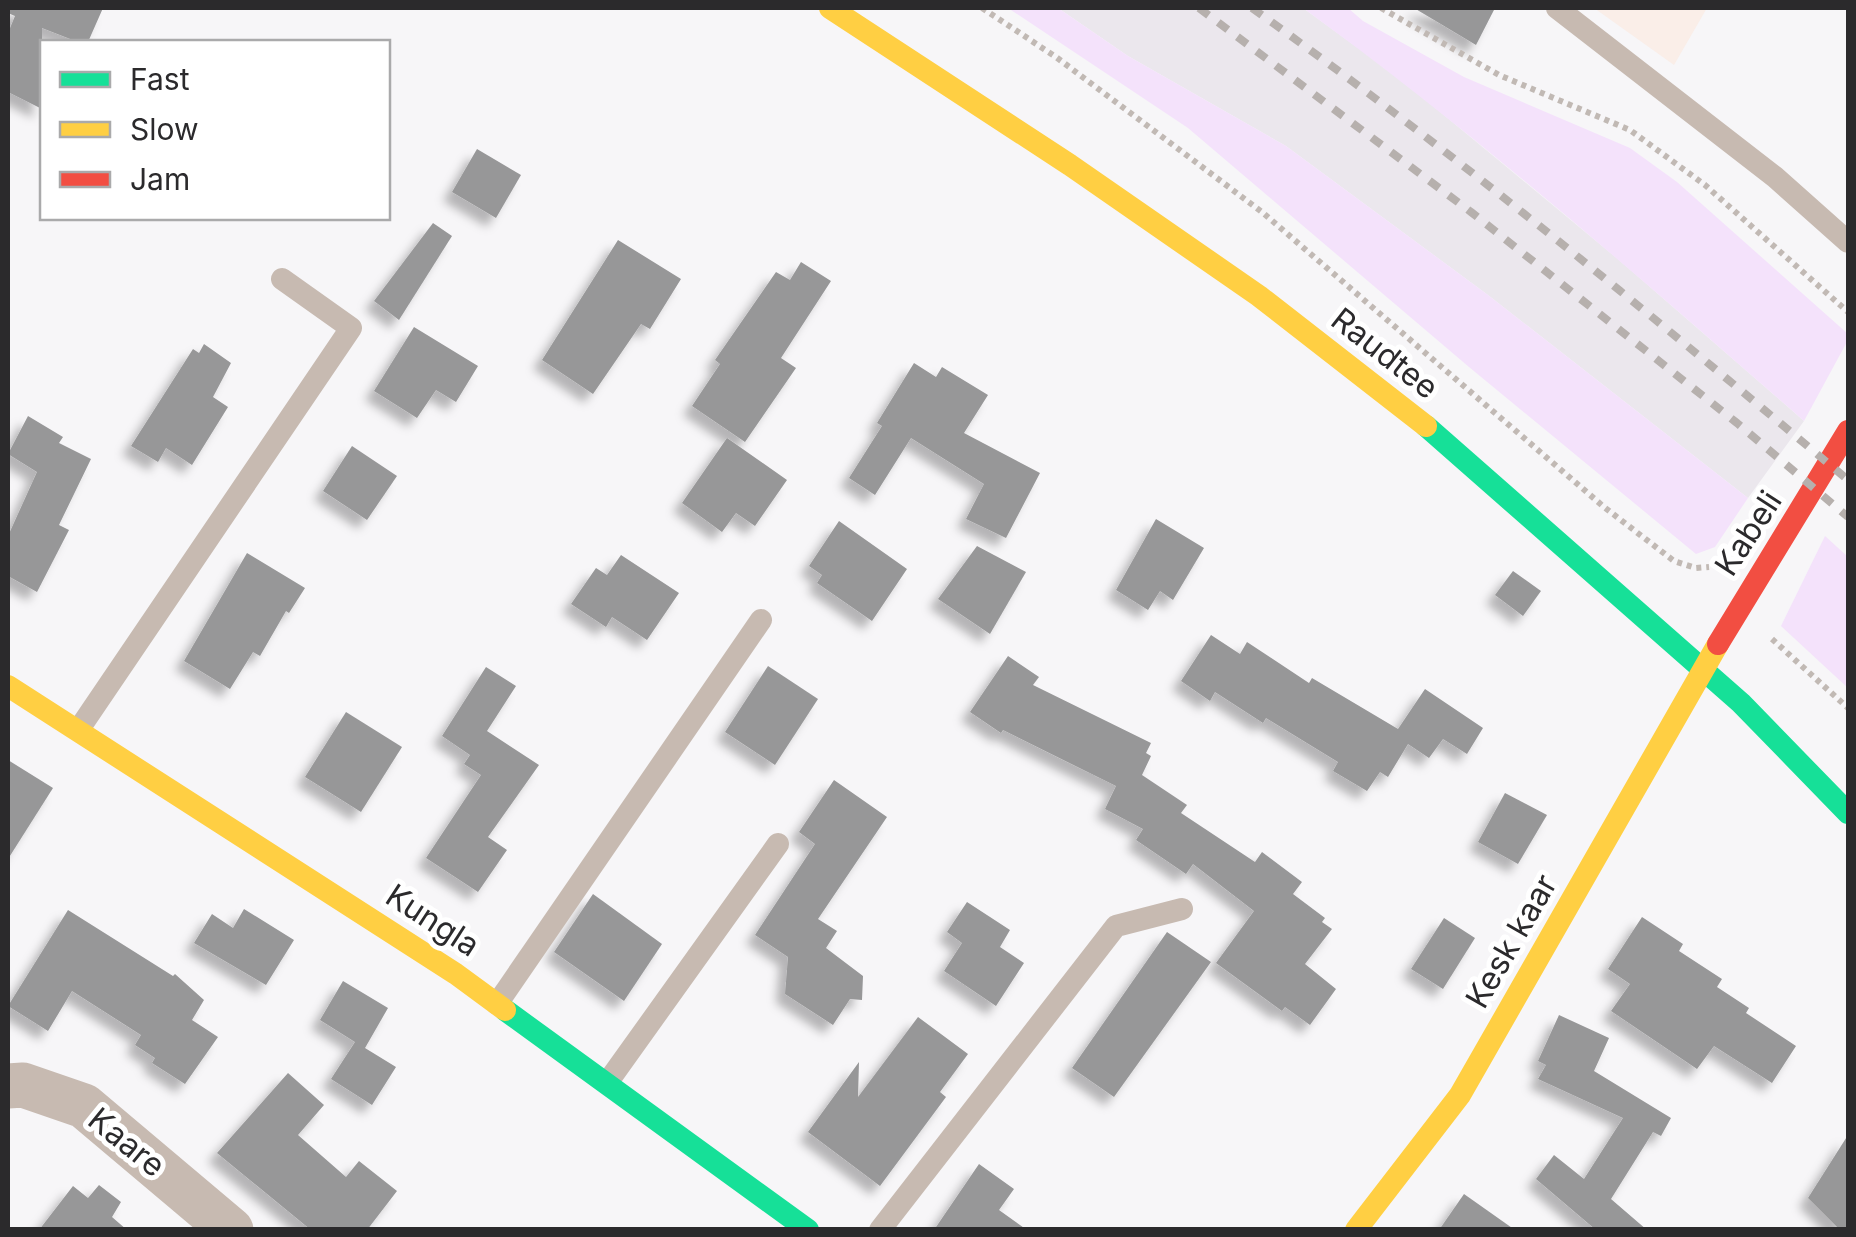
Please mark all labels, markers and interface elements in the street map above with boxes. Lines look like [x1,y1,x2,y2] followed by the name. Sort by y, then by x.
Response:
[40,40,390,220] legend
[130,61,190,97] text: Fast
[130,111,199,147] text: Slow
[130,161,190,197] text: Jam
[1324,299,1446,407] street label: Raudtee
[1706,483,1790,583] street label: Kabeli
[1457,867,1565,1015] street label: Kesk kaar
[379,875,487,965] street label: Kungla
[81,1099,173,1185] street label: Kaare

